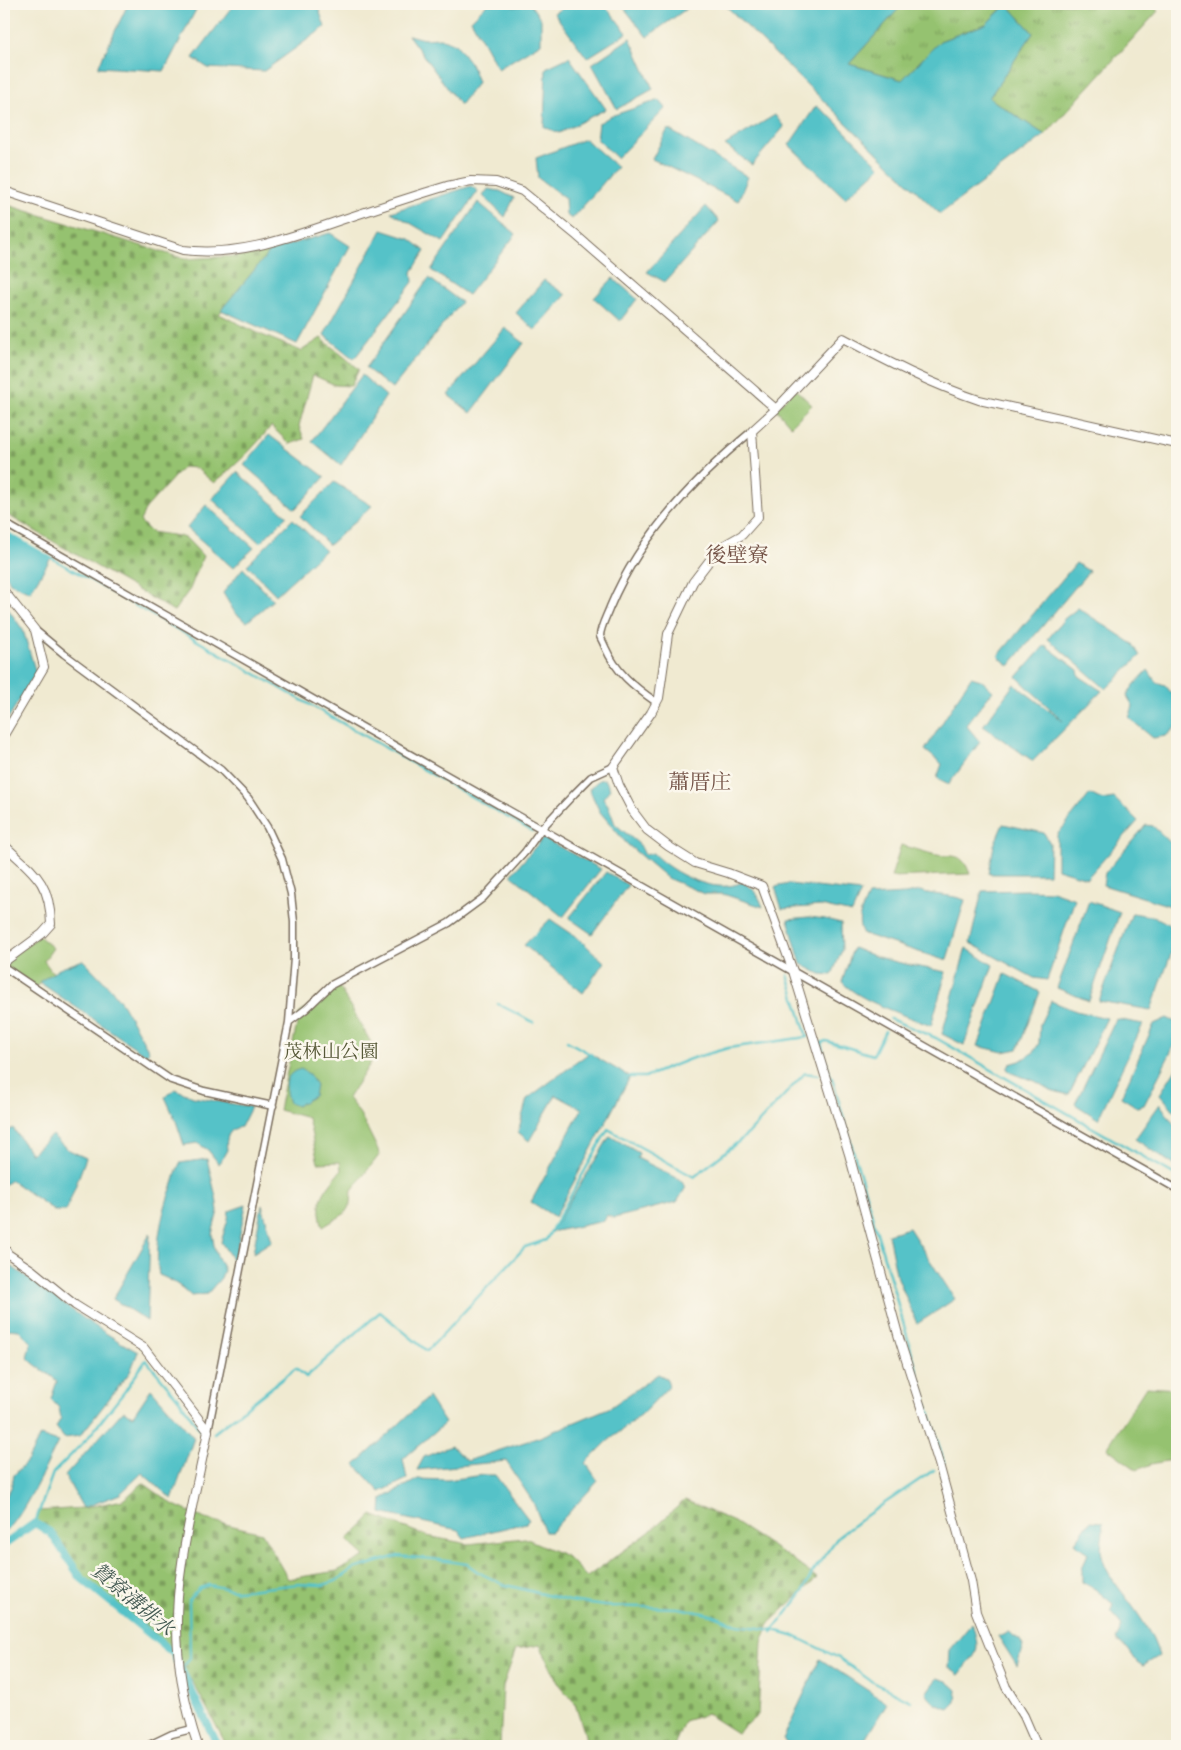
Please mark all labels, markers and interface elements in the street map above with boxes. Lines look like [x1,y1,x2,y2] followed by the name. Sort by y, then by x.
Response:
[706,543,769,569] district label: 後壁寮
[669,770,732,796] district label: 蕭厝庄
[283,1040,379,1064] park label: 茂林山公園
[86,1558,180,1643] water label: 贊寮溝排水

